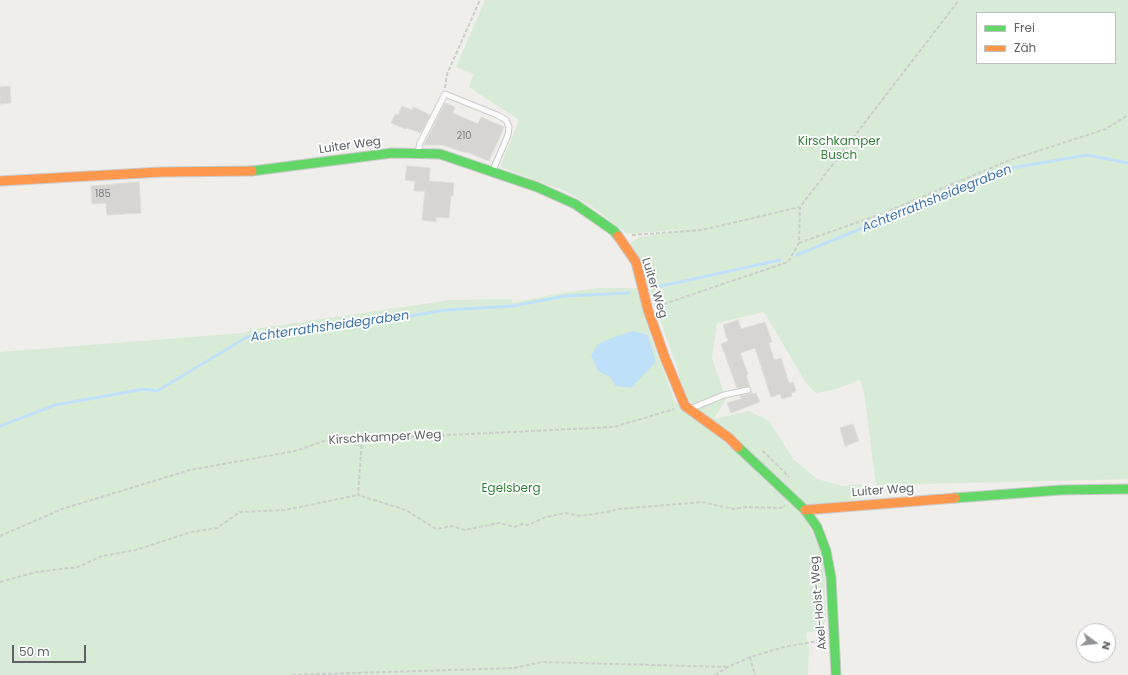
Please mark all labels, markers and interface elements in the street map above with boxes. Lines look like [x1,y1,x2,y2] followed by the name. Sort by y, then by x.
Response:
[976,12,1116,64] legend
[1014,19,1035,36] text: Frei
[1014,39,1036,56] text: Zäh
[456,130,472,142] house number: 210
[318,135,382,157] street label: Luiter Weg
[798,135,880,163] park label: Kirschkamper Busch
[860,162,1014,236] water label: Achterrathsheidegraben
[95,188,111,200] house number: 185
[638,256,670,320] street label: Luiter Weg
[250,308,410,346] water label: Achterrathsheidegraben
[328,428,442,448] street label: Kirschkamper Weg
[481,482,541,496] park label: Egelsberg
[851,482,915,500] street label: Luiter Weg
[808,555,830,651] street label: Axel-Holst-Weg
[1076,623,1116,663] north arrow
[14,637,88,663] scale bar
[1098,640,1115,652] text: N
[19,643,50,660] text: 50 m

